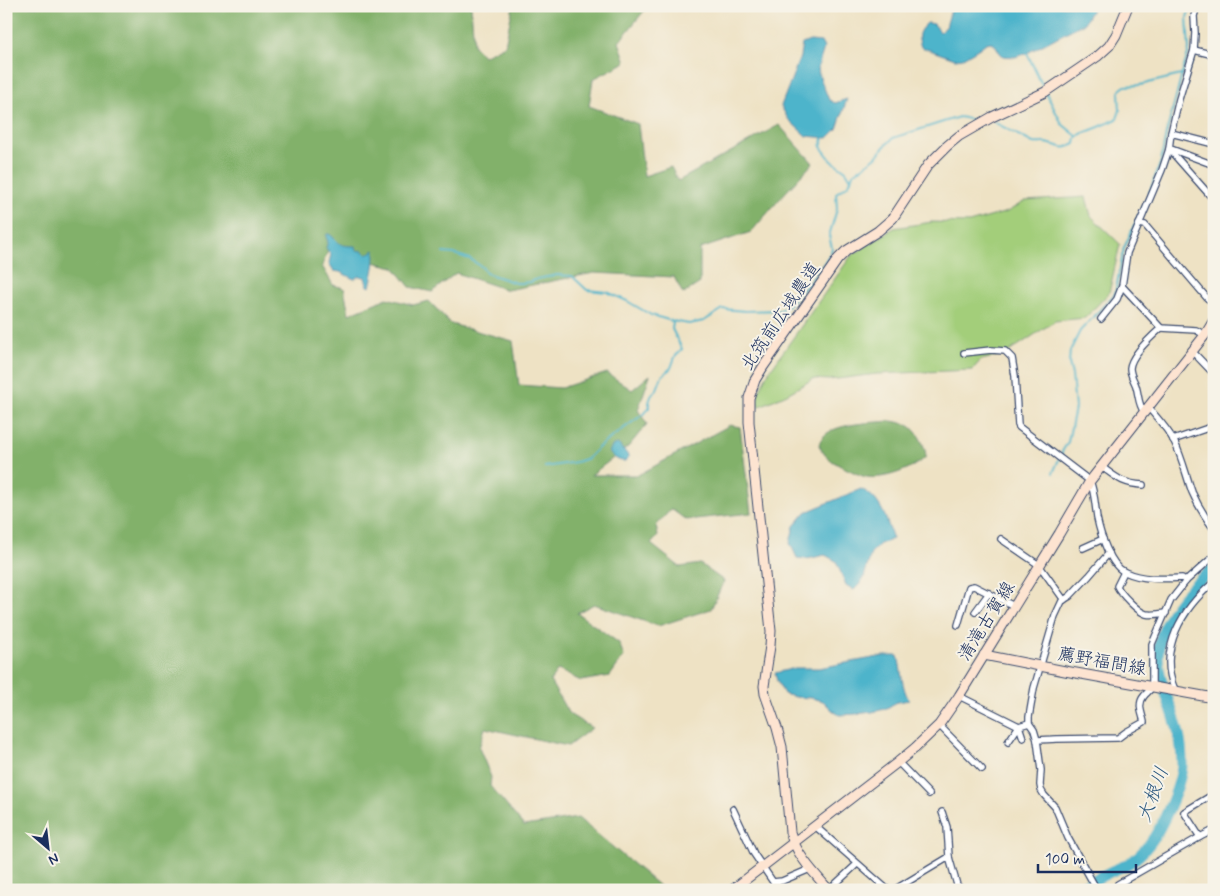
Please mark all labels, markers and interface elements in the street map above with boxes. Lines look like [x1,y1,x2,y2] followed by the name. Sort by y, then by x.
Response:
[736,258,826,375] street label: 北筑前広域農道
[953,577,1021,666] street label: 清滝古賀線
[1055,642,1148,682] street label: 薦野福間線
[1132,763,1175,826] water label: 大根川
[22,824,72,874] north arrow
[1038,841,1135,873] scale bar
[45,848,62,869] text: N
[1045,850,1085,870] text: 100 m

